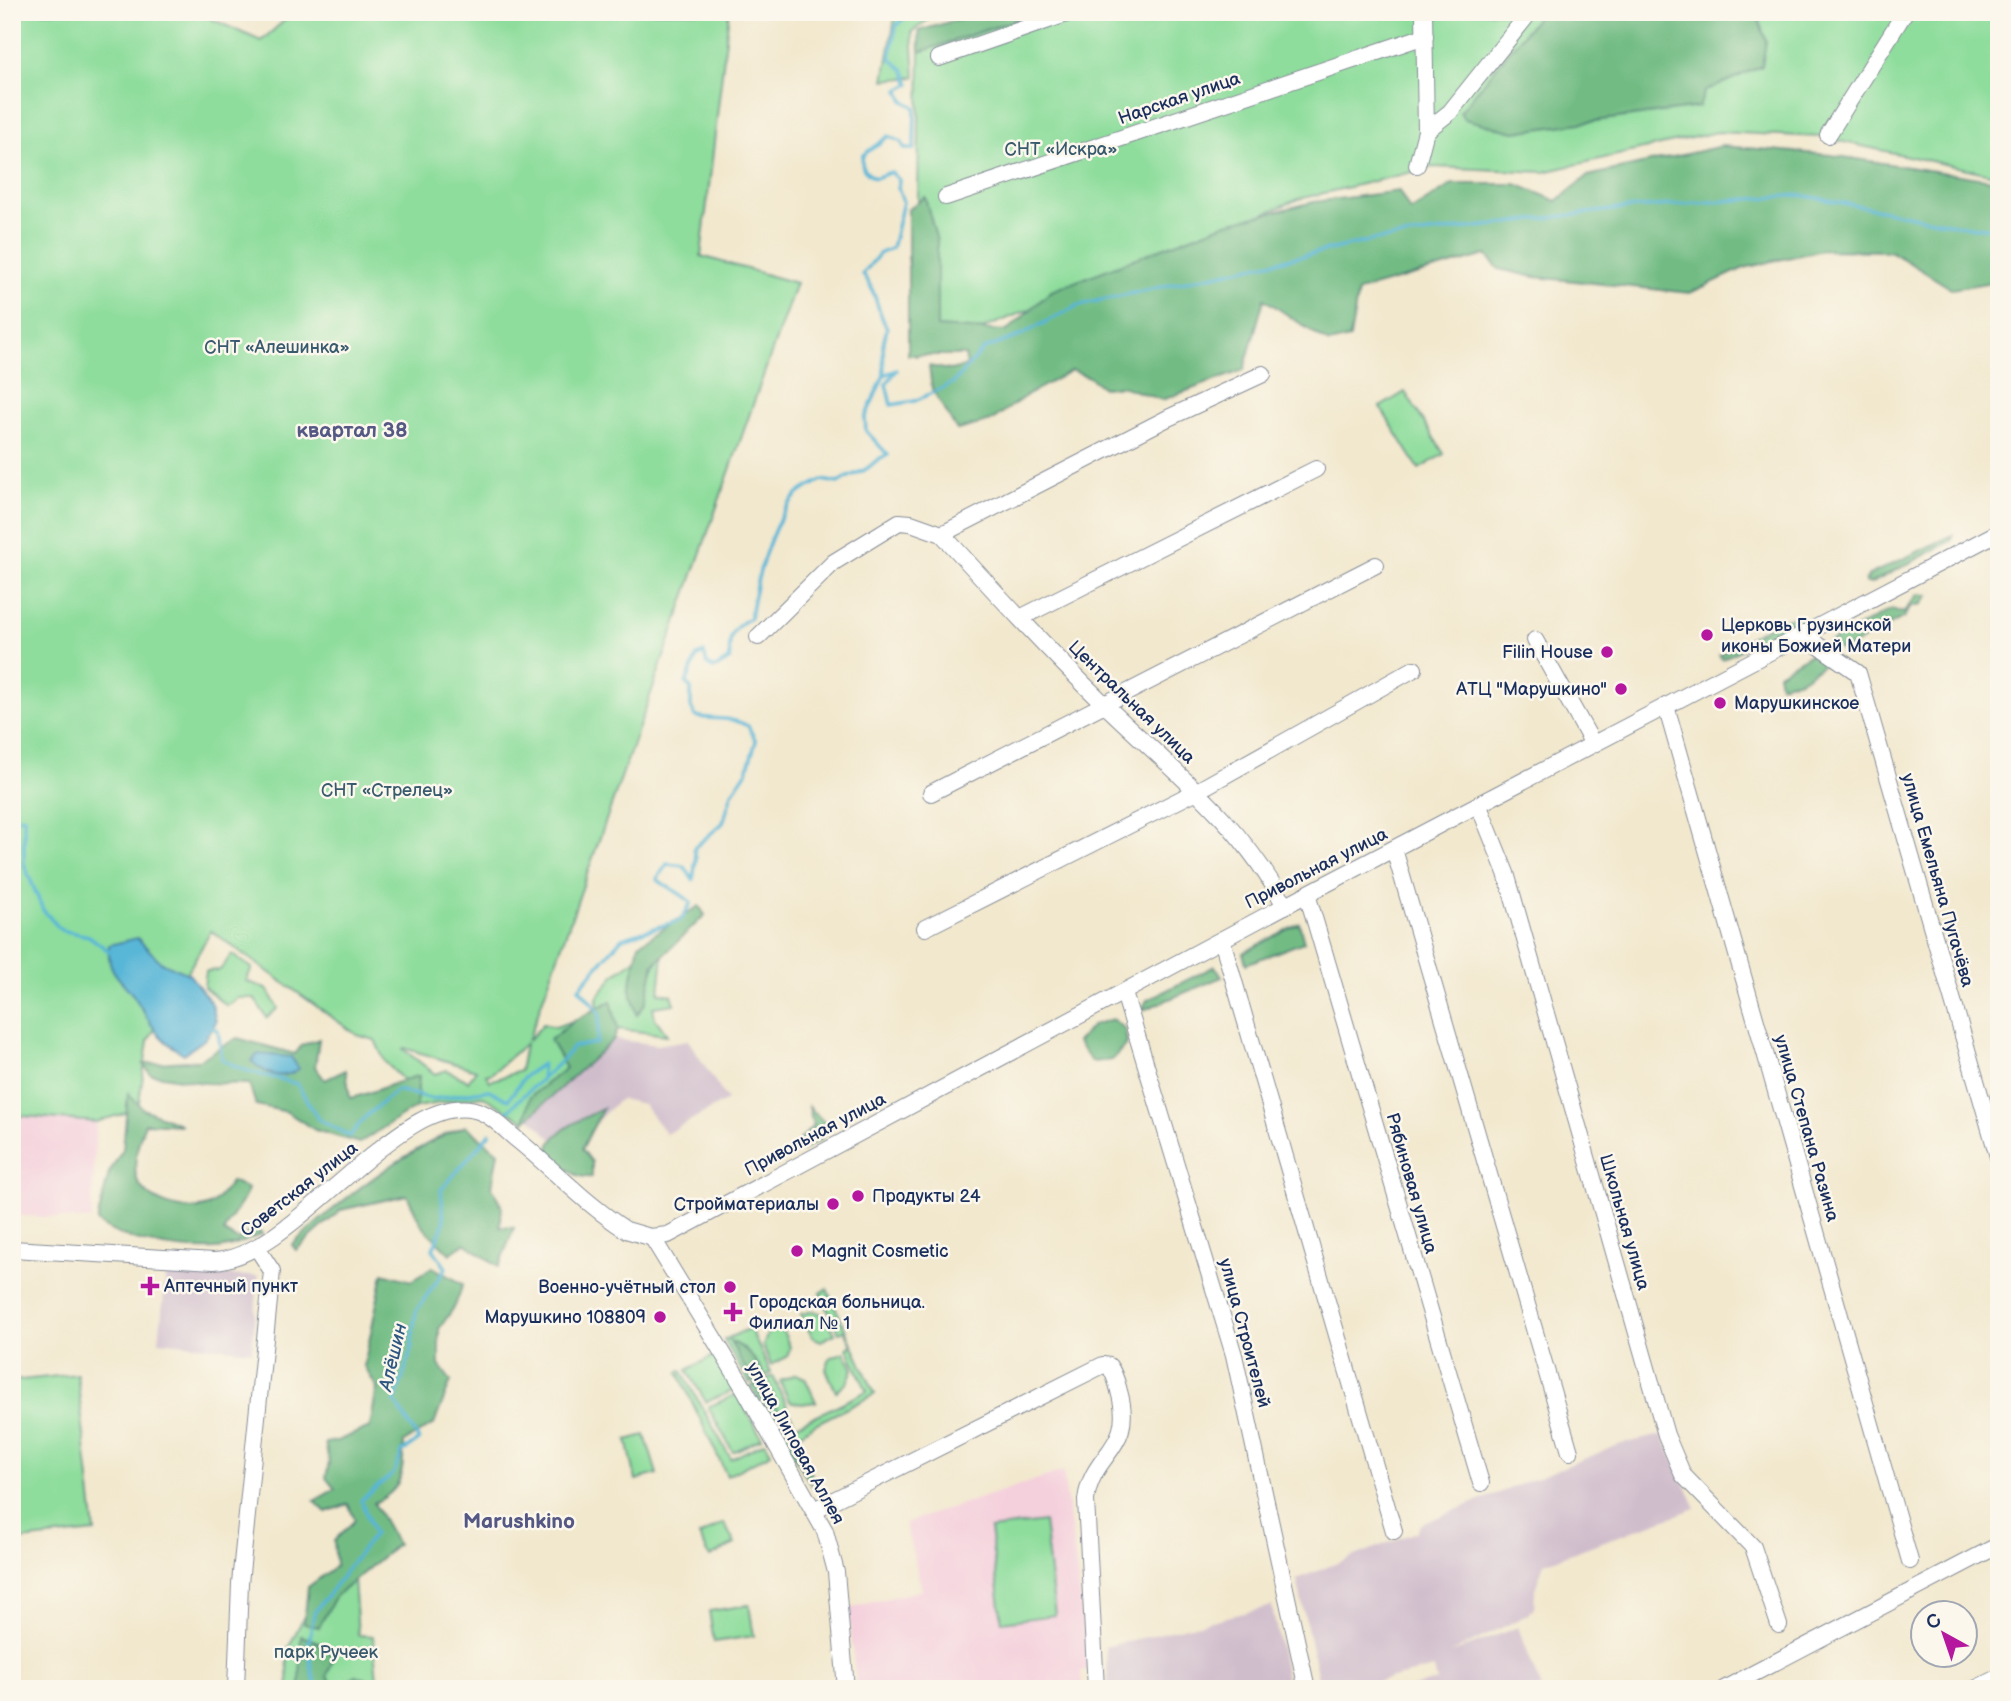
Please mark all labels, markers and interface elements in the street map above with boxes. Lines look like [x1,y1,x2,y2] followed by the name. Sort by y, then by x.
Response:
[1115,68,1243,129] street label: Нарская улица
[1005,139,1117,160] park label: СНТ «Искра»
[204,337,350,358] park label: СНТ «Алешинка»
[296,418,408,443] district label: квартал 38
[1721,615,1911,657] place label: Церковь Грузинской иконы Божией Матери
[1699,627,1715,643] marker: Церковь Грузинской иконы Божией Матери
[1064,637,1200,768] street label: Центральная улица
[1502,642,1593,663] place label: Filin House
[1599,644,1615,660] marker: Filin House
[1455,679,1607,700] place label: АТЦ "Марушкино"
[1613,681,1629,697] marker: АТЦ "Марушкино"
[1734,693,1859,714] place label: Марушкинское
[1712,695,1728,711] marker: Марушкинское
[1897,771,1978,990] street label: улица Емельяна Пугачёва
[321,780,453,801] park label: СНТ «Стрелец»
[1242,823,1391,913] street label: Привольная улица
[1770,1032,1843,1224] street label: улица Степана Разина
[741,1088,890,1181] street label: Привольная улица
[1381,1110,1442,1256] street label: Рябиновая улица
[237,1137,362,1242] street label: Советская улица
[1595,1152,1654,1293] street label: Школьная улица
[872,1186,981,1207] place label: Продукты 24
[850,1188,866,1204] marker: Продукты 24
[674,1194,819,1215] place label: Стройматериалы
[825,1196,841,1212] marker: Стройматериалы
[811,1241,949,1262] place label: Magnit Cosmetic
[789,1243,805,1259] marker: Magnit Cosmetic
[1214,1256,1275,1410] street label: улица Строителей
[163,1276,299,1297] place label: Аптечный пункт
[538,1277,716,1298] place label: Военно-учётный стол
[142,1278,158,1294] marker: Аптечный пункт
[722,1279,738,1295] marker: Военно-учётный стол
[749,1292,925,1334] place label: Городская больница. Филиал № 1
[723,1302,743,1322] marker: Городская больница. Филиал № 1
[484,1307,646,1328] place label: Марушкино 108809
[652,1309,668,1325] marker: Марушкино 108809
[374,1321,412,1394] water label: Алёшин
[742,1358,849,1528] street label: улица Липовая Аллея
[463,1509,575,1534] district label: Marushkino
[1910,1600,1980,1670] north arrow
[1922,1609,1946,1635] text: С
[274,1642,379,1663] park label: парк Ручеек

